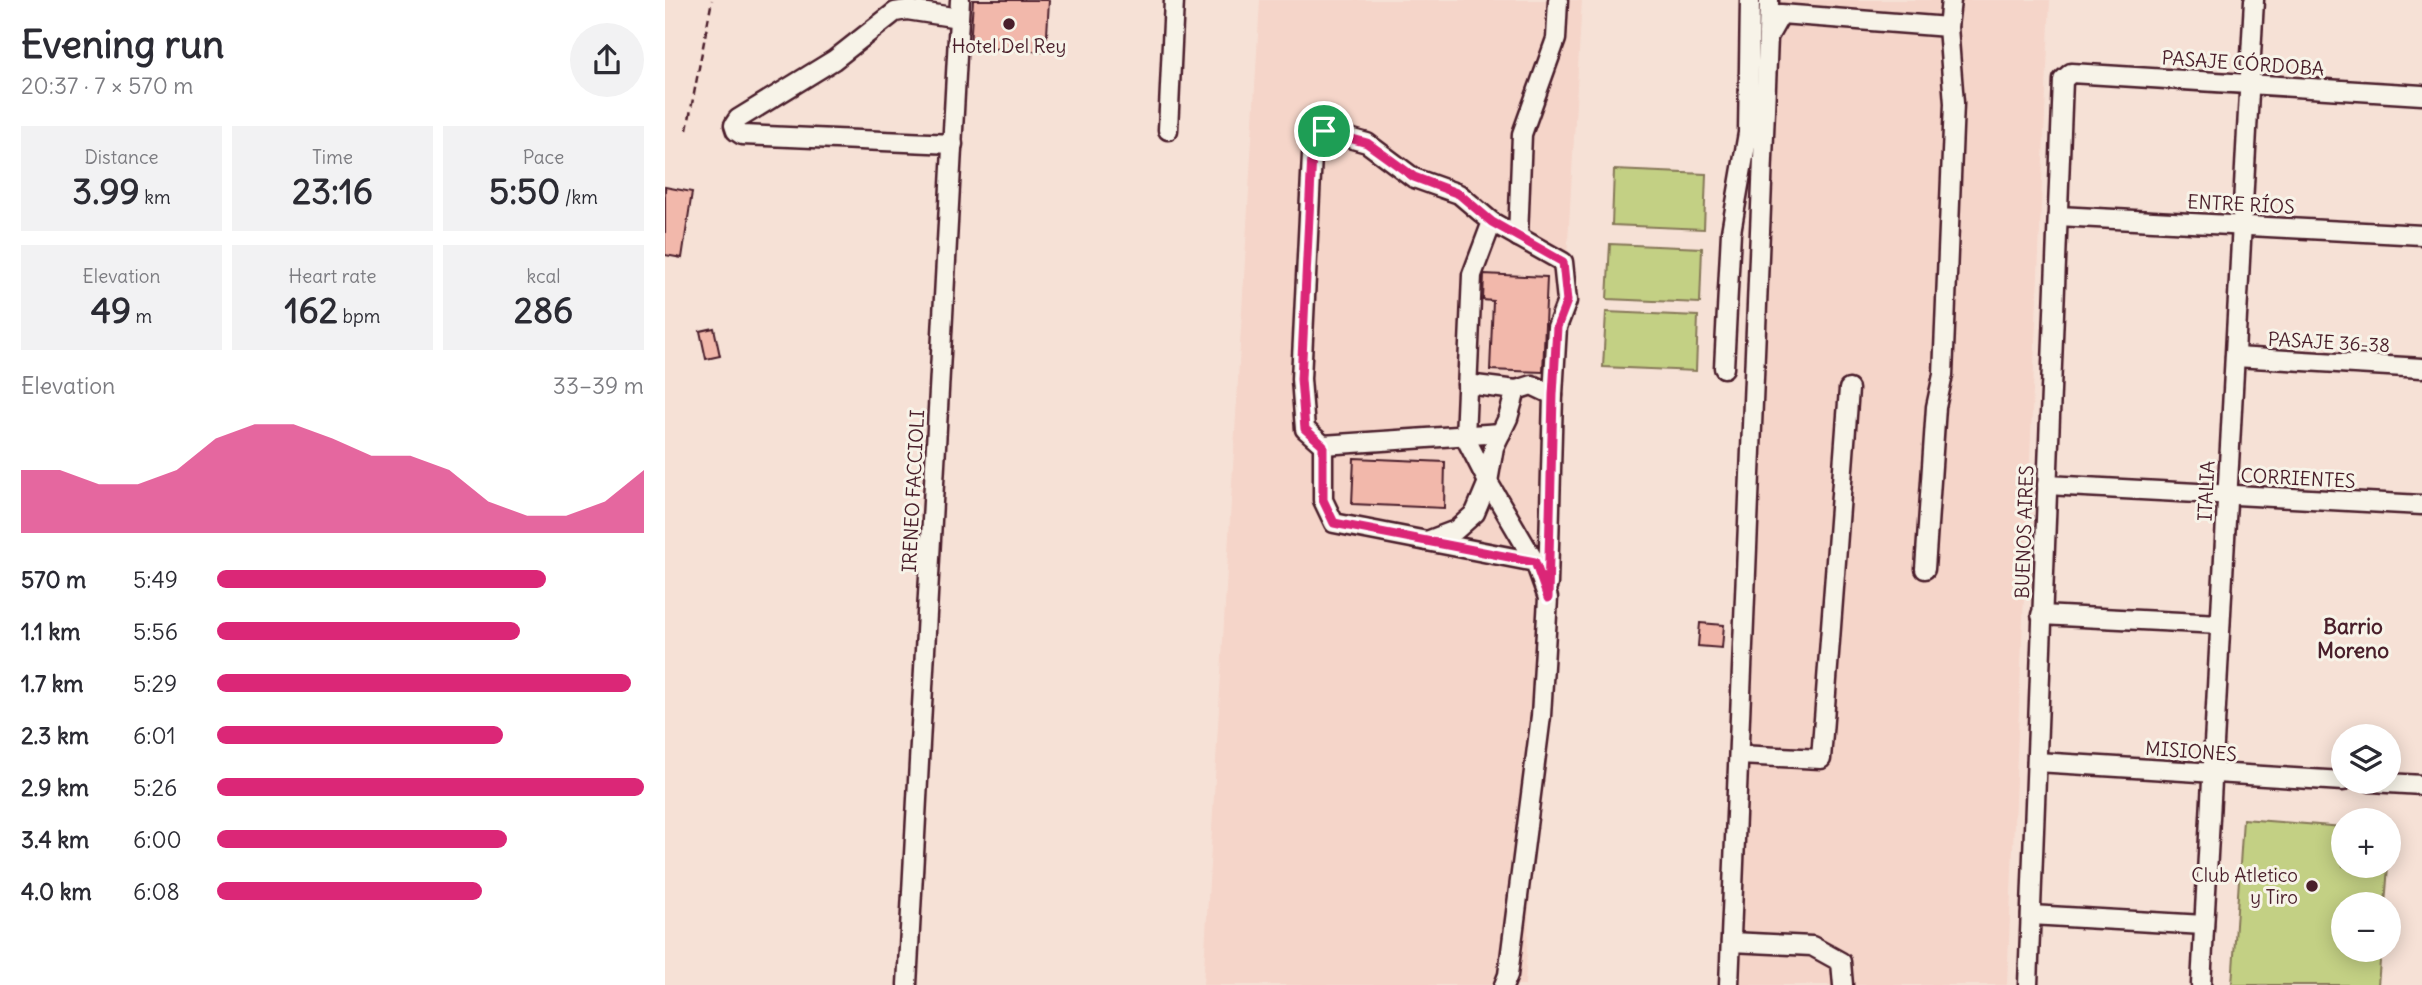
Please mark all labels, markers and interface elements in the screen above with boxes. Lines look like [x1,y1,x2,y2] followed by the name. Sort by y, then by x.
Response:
[1001,16,1017,32] marker: Hotel Del Rey
[21,21,224,68] text: Evening run
[570,23,644,97] button: share
[952,34,1066,58] place label: Hotel Del Rey
[2161,45,2325,81] street label: PASAJE CÓRDOBA
[21,71,193,100] text: 20:37 · 7 × 570 m
[1294,101,1354,161] pin
[1305,112,1343,150] icon: arrive
[84,145,159,169] text: Distance
[312,145,353,169] text: Time
[523,145,564,169] text: Pace
[72,169,140,213] text: 3.99
[292,169,373,213] text: 23:16
[489,169,560,213] text: 5:50
[140,185,171,209] text: km
[560,185,598,209] text: /km
[2187,189,2295,219] street label: ENTRE RÍOS
[83,264,160,288] text: Elevation
[288,264,377,288] text: Heart rate
[526,264,561,288] text: kcal
[91,288,131,332] text: 49
[285,288,338,332] text: 162
[514,288,573,332] text: 286
[131,304,152,328] text: m
[338,304,380,328] text: bpm
[2267,327,2391,357] street label: PASAJE 36-38
[21,371,115,400] text: Elevation
[553,371,644,400] text: 33–39 m
[897,409,929,573] street label: IRENEO FACCIOLI
[2192,460,2220,522] street label: ITALIA
[2240,463,2356,493] street label: CORRIENTES
[2010,465,2038,599] street label: BUENOS AIRES
[21,565,86,594] text: 570 m
[133,565,178,594] text: 5:49
[2317,613,2389,664] district label: Barrio Moreno
[21,617,80,646] text: 1.1 km
[133,617,178,646] text: 5:56
[21,669,84,698] text: 1.7 km
[133,669,177,698] text: 5:29
[21,721,89,750] text: 2.3 km
[133,721,176,750] text: 6:01
[2331,724,2401,962] map controls
[2331,724,2401,794] button: layers
[2144,736,2238,766] street label: MISIONES
[21,773,89,802] text: 2.9 km
[133,773,177,802] text: 5:26
[2331,808,2401,878] button: +
[21,825,89,854] text: 3.4 km
[133,825,182,854] text: 6:00
[2191,863,2298,909] place label: Club Atletico y Tiro
[21,877,92,906] text: 4.0 km
[133,877,180,906] text: 6:08
[2304,878,2320,894] marker: Club Atletico y Tiro
[2331,892,2401,962] button: −

